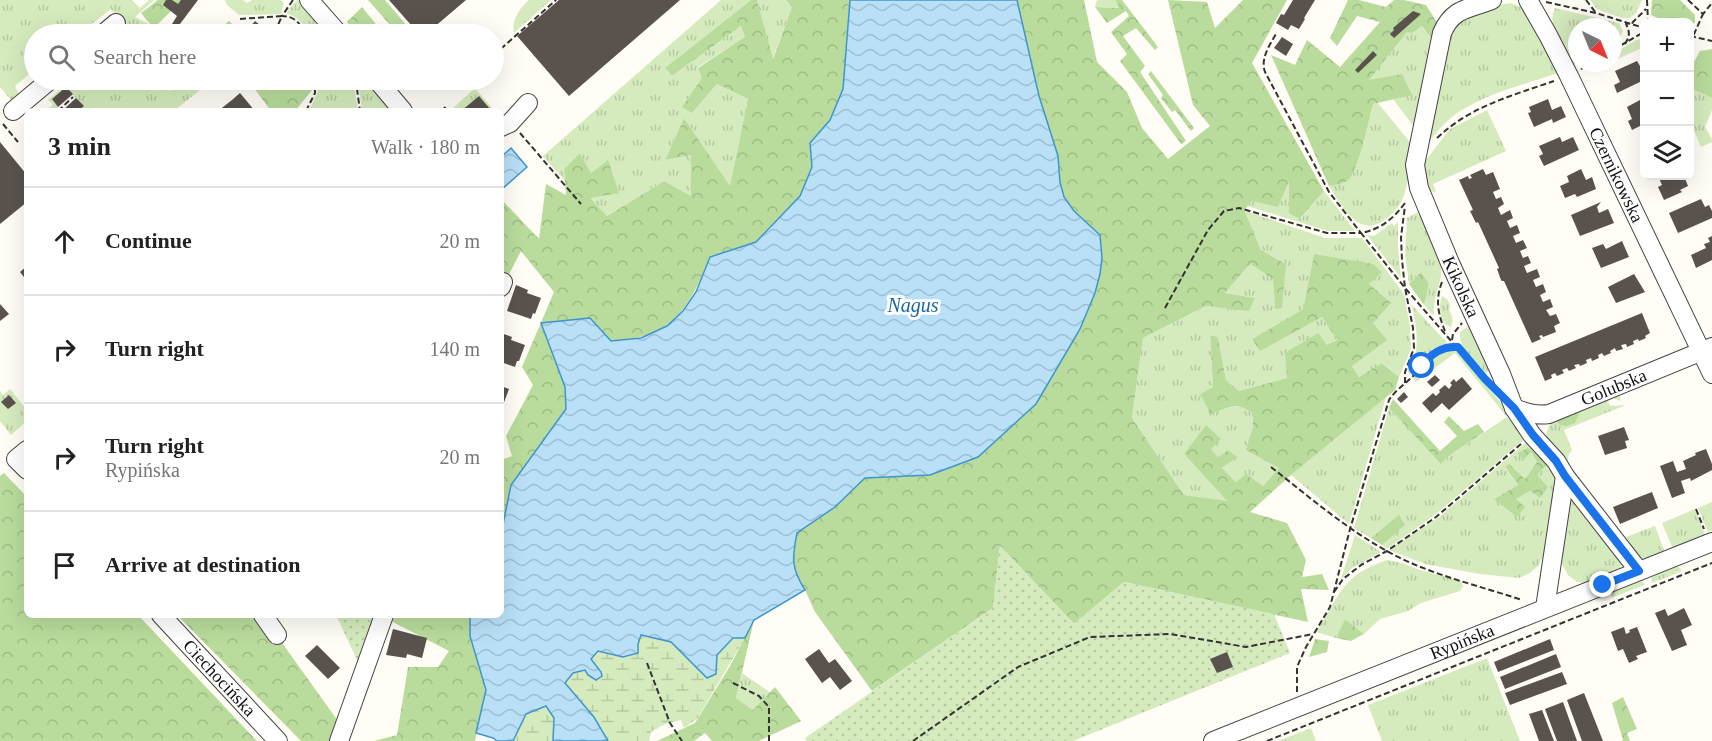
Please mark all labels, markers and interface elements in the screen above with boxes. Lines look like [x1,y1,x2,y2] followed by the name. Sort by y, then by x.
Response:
[1568,18,1622,72] north arrow
[1640,18,1694,180] map controls
[1640,18,1694,72] button: +
[24,24,504,90] search box
[45,41,78,74] icon: search
[93,44,196,69] text: Search here
[1640,72,1694,126] button: −
[1585,124,1648,226] street label: Czernikowska
[1640,126,1694,180] button: layers
[48,132,111,161] text: 3 min
[371,136,480,158] text: Walk · 180 m
[48,225,81,258] icon: ahead
[105,228,192,253] text: Continue
[439,230,480,252] text: 20 m
[1438,253,1484,321] street label: Kikolska
[886,294,939,317] water label: Nagus
[48,333,81,366] icon: right
[105,336,204,361] text: Turn right
[429,338,480,360] text: 140 m
[1408,352,1434,378] route start
[1578,365,1649,410] street label: Golubska
[105,433,204,458] text: Turn right
[48,441,81,474] icon: right
[439,446,480,468] text: 20 m
[105,459,180,481] text: Rypińska
[48,549,81,582] icon: arrive
[105,552,301,577] text: Arrive at destination
[1589,571,1615,597] route end
[1427,620,1497,663] street label: Rypińska
[179,636,260,720] street label: Ciechocińska

